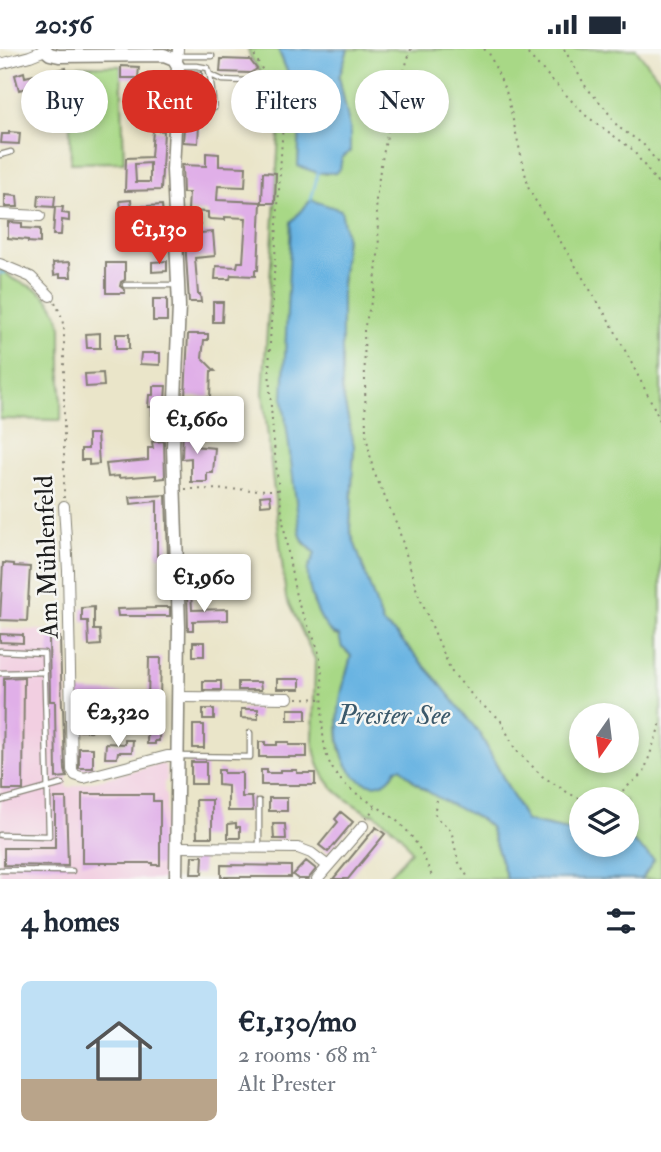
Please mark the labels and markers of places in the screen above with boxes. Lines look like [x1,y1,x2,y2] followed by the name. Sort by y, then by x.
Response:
[102,207,216,266] pin: €1,130
[140,397,254,456] pin: €1,660
[147,554,261,614] pin: €1,960
[61,689,175,749] pin: €2,320

